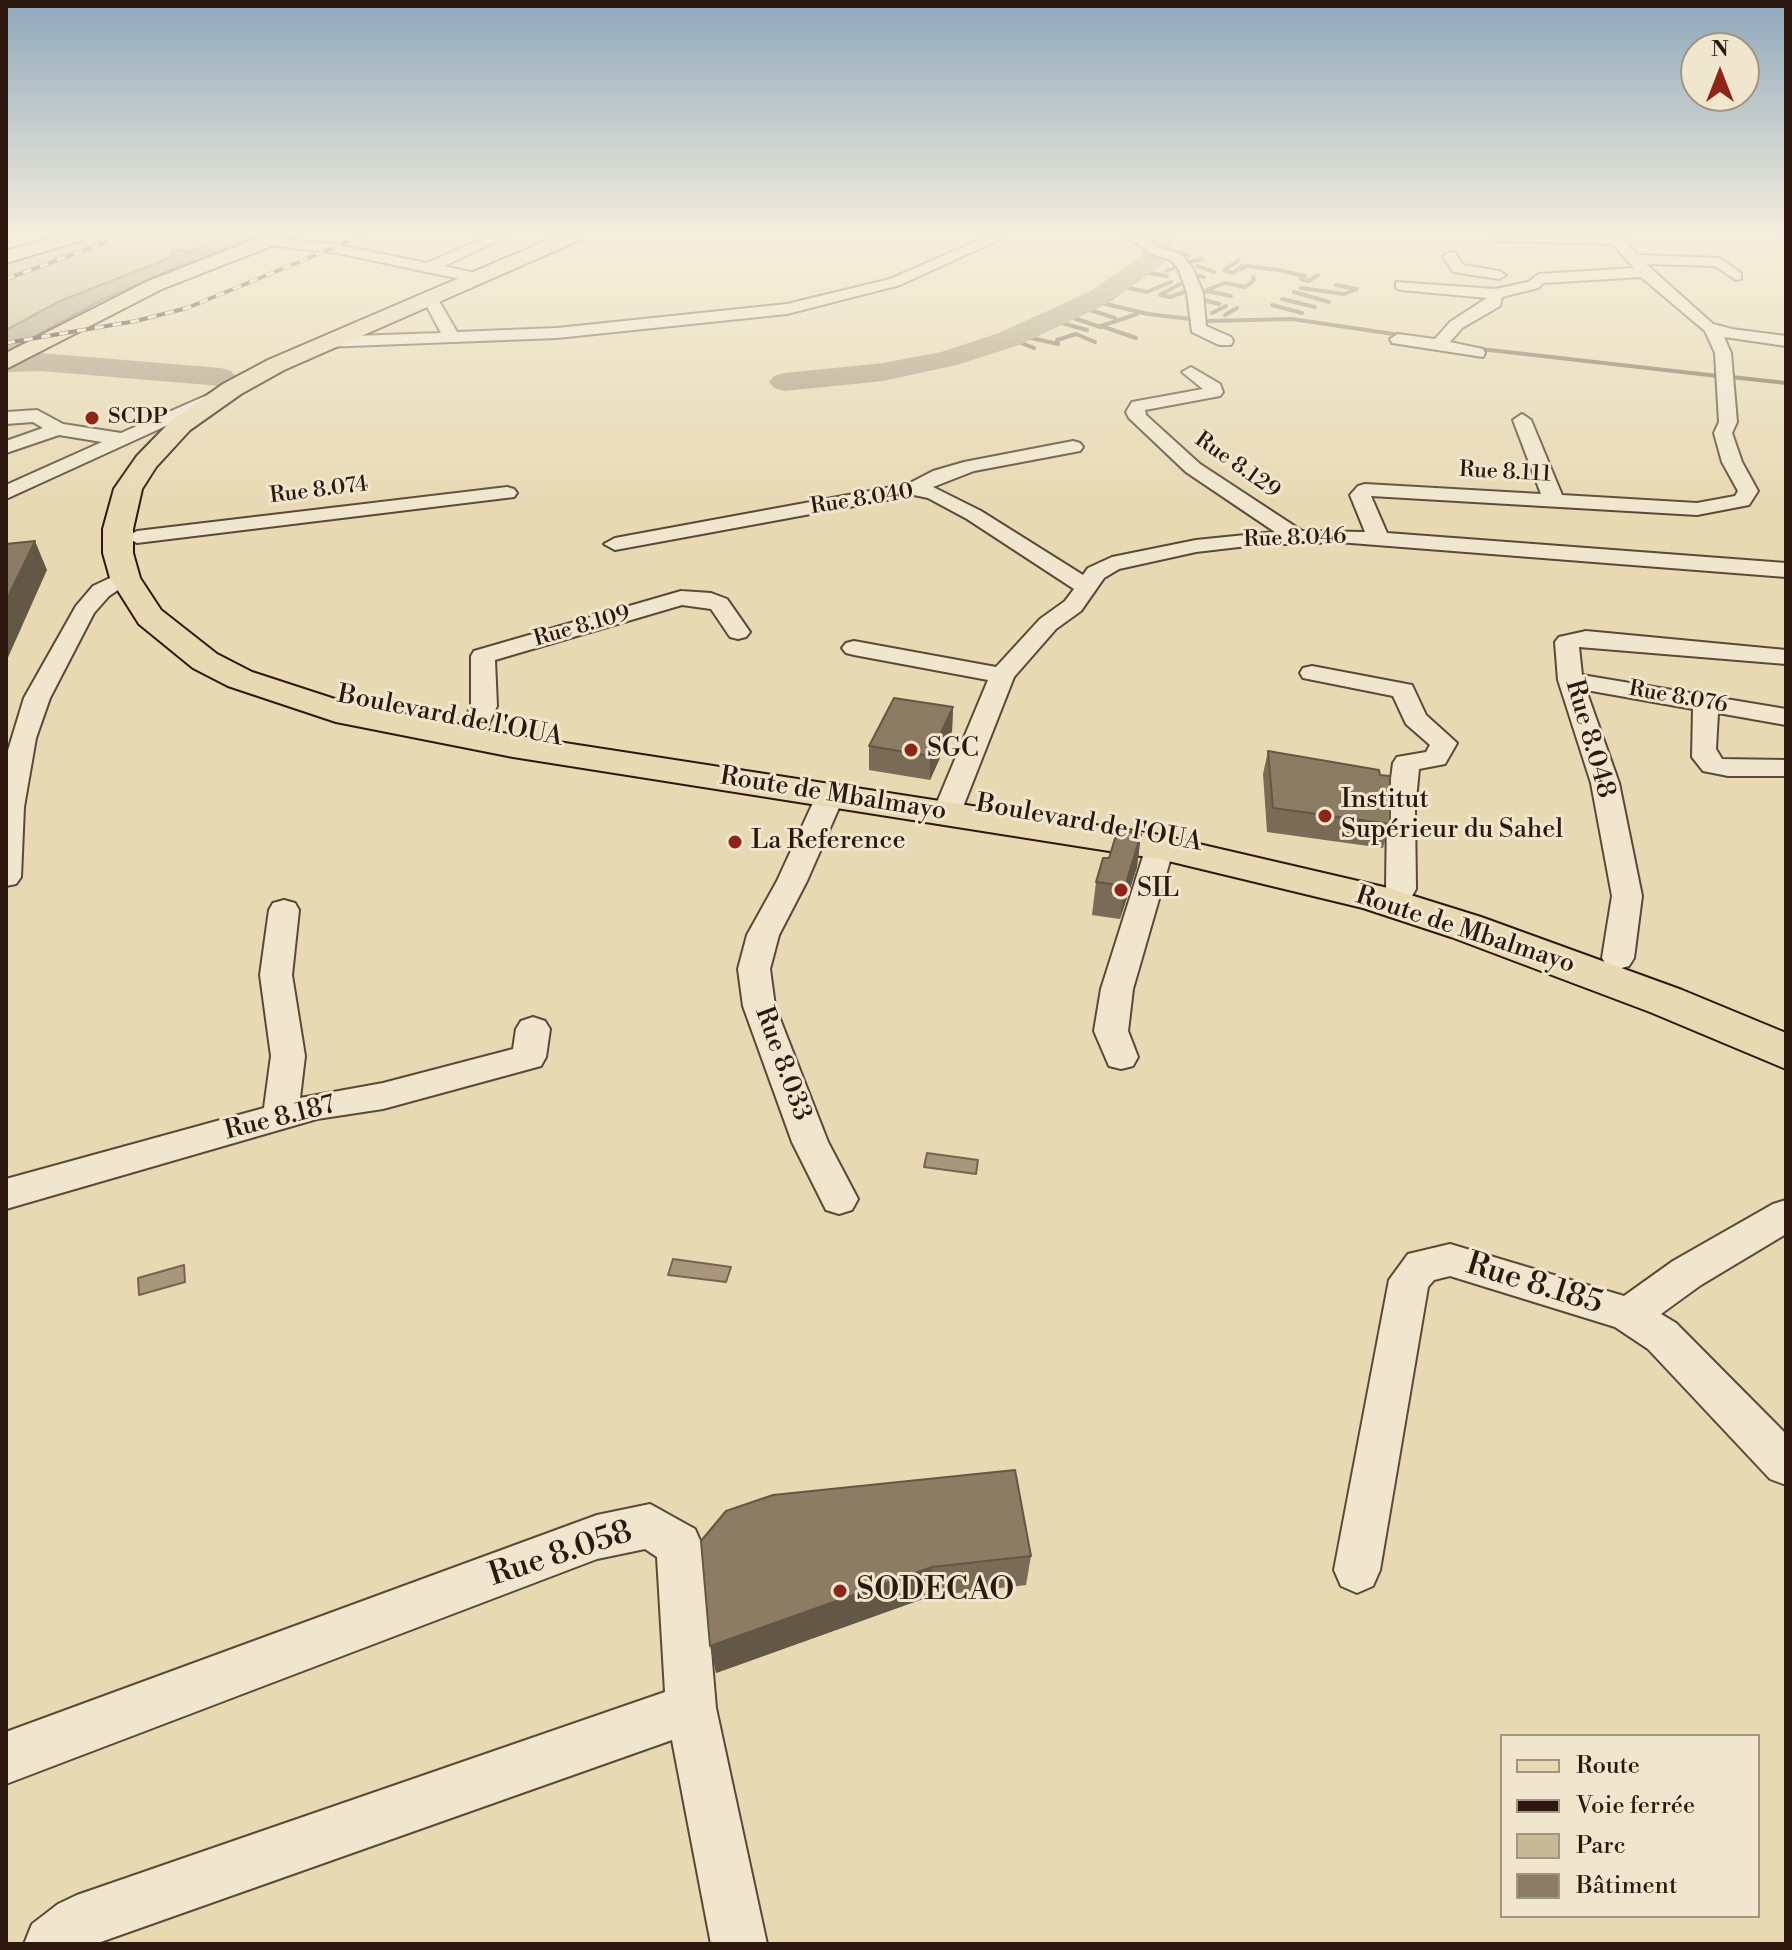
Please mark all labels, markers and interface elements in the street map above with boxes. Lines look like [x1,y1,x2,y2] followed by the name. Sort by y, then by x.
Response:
[1680,32,1760,112] north arrow
[1711,36,1729,63] text: N
[108,405,168,431] place label: SCDP
[83,409,101,427] marker: SCDP
[1189,427,1285,505] street label: Rue 8.129
[1458,457,1552,489] street label: Rue 8.111
[268,472,370,510] street label: Rue 8.074
[809,479,915,521] street label: Rue 8.040
[1243,524,1347,554] street label: Rue 8.046
[531,601,633,653] street label: Rue 8.109
[1557,676,1621,802] street label: Rue 8.048
[1627,676,1729,720] street label: Rue 8.076
[335,680,565,754] street label: Boulevard de l'OUA
[927,734,979,766] place label: SGC
[902,741,920,759] marker: SGC
[717,762,949,828] street label: Route de Mbalmayo
[1341,785,1563,846] place label: Institut Supérieur du Sahel
[974,789,1204,859] street label: Boulevard de l'OUA
[1316,807,1334,825] marker: Institut Supérieur du Sahel
[751,826,906,858] place label: La Reference
[726,833,744,851] marker: La Reference
[1137,874,1179,906] place label: SIL
[1112,881,1130,899] marker: SIL
[1351,881,1579,981] street label: Route de Mbalmayo
[747,1003,817,1125] street label: Rue 8.033
[221,1090,339,1148] street label: Rue 8.187
[1461,1246,1607,1324] street label: Rue 8.185
[484,1514,638,1596] street label: Rue 8.058
[856,1572,1014,1610] place label: SODECAO
[831,1582,849,1600] marker: SODECAO
[1500,1734,1760,1918] legend
[1576,1751,1640,1781] text: Route
[1576,1791,1695,1821] text: Voie ferrée
[1576,1831,1626,1861] text: Parc
[1576,1871,1677,1901] text: Bâtiment

